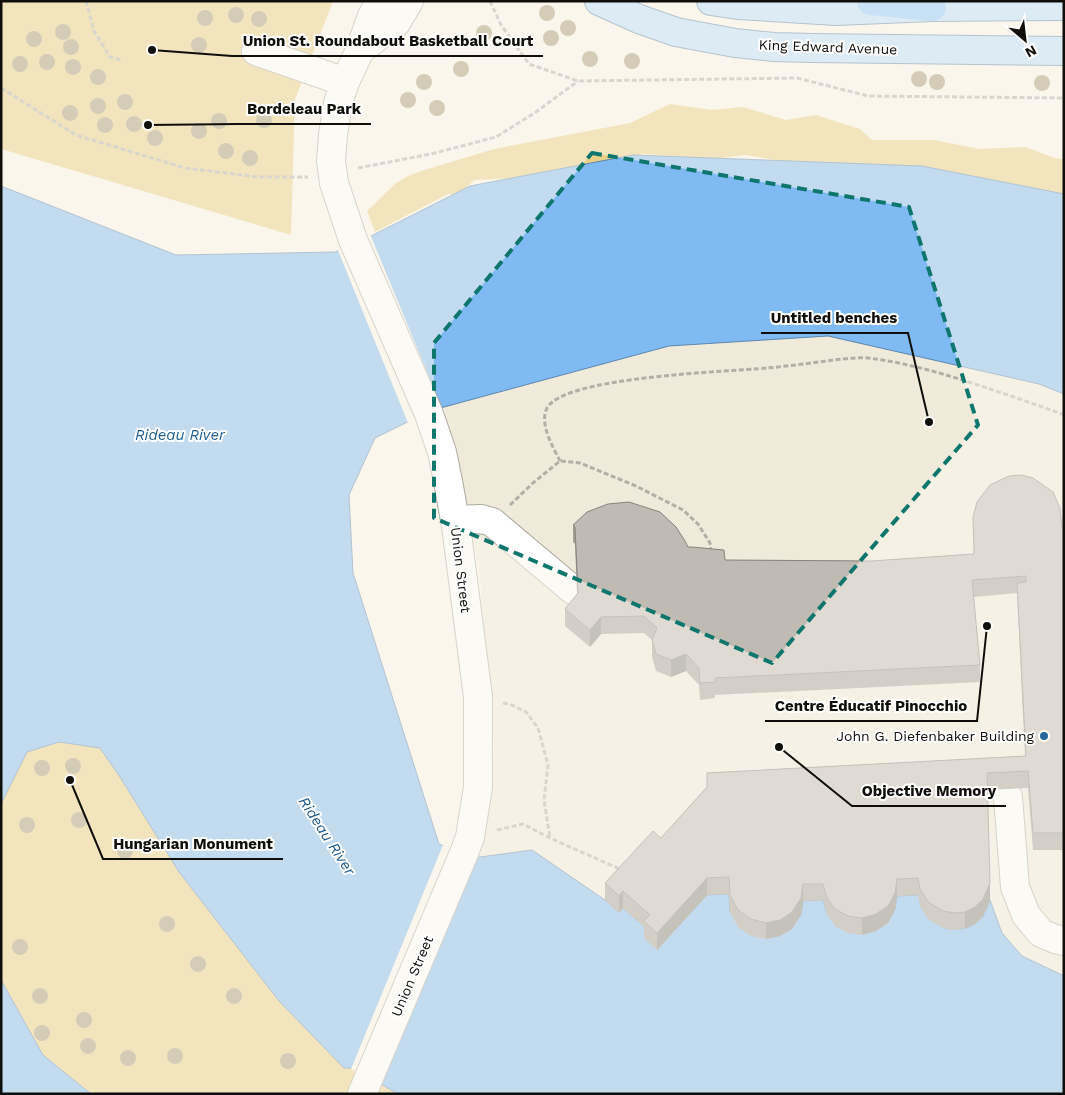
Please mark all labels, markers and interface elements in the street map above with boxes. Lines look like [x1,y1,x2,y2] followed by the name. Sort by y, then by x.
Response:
[1000,15,1050,65] north arrow
[232,26,543,56] callout: Union St. Roundabout Basketball Court
[243,32,534,50] text: Union St. Roundabout Basketball Court
[758,37,898,57] street label: King Edward Avenue
[1023,42,1039,61] text: N
[237,94,371,124] callout: Bordeleau Park
[247,100,362,118] text: Bordeleau Park
[761,303,908,333] callout: Untitled benches
[771,309,897,327] text: Untitled benches
[135,426,226,444] water label: Rideau River
[448,526,474,614] street label: Union Street
[765,691,977,721] callout: Centre Éducatif Pinocchio
[775,697,967,715] text: Centre Éducatif Pinocchio
[836,728,1035,744] place label: John G. Diefenbaker Building
[1038,730,1050,742] marker: John G. Diefenbaker Building
[852,776,1006,806] callout: Objective Memory
[862,782,997,800] text: Objective Memory
[295,793,360,880] water label: Rideau River
[103,829,283,859] callout: Hungarian Monument
[113,835,273,853] text: Hungarian Monument
[388,933,436,1019] street label: Union Street

